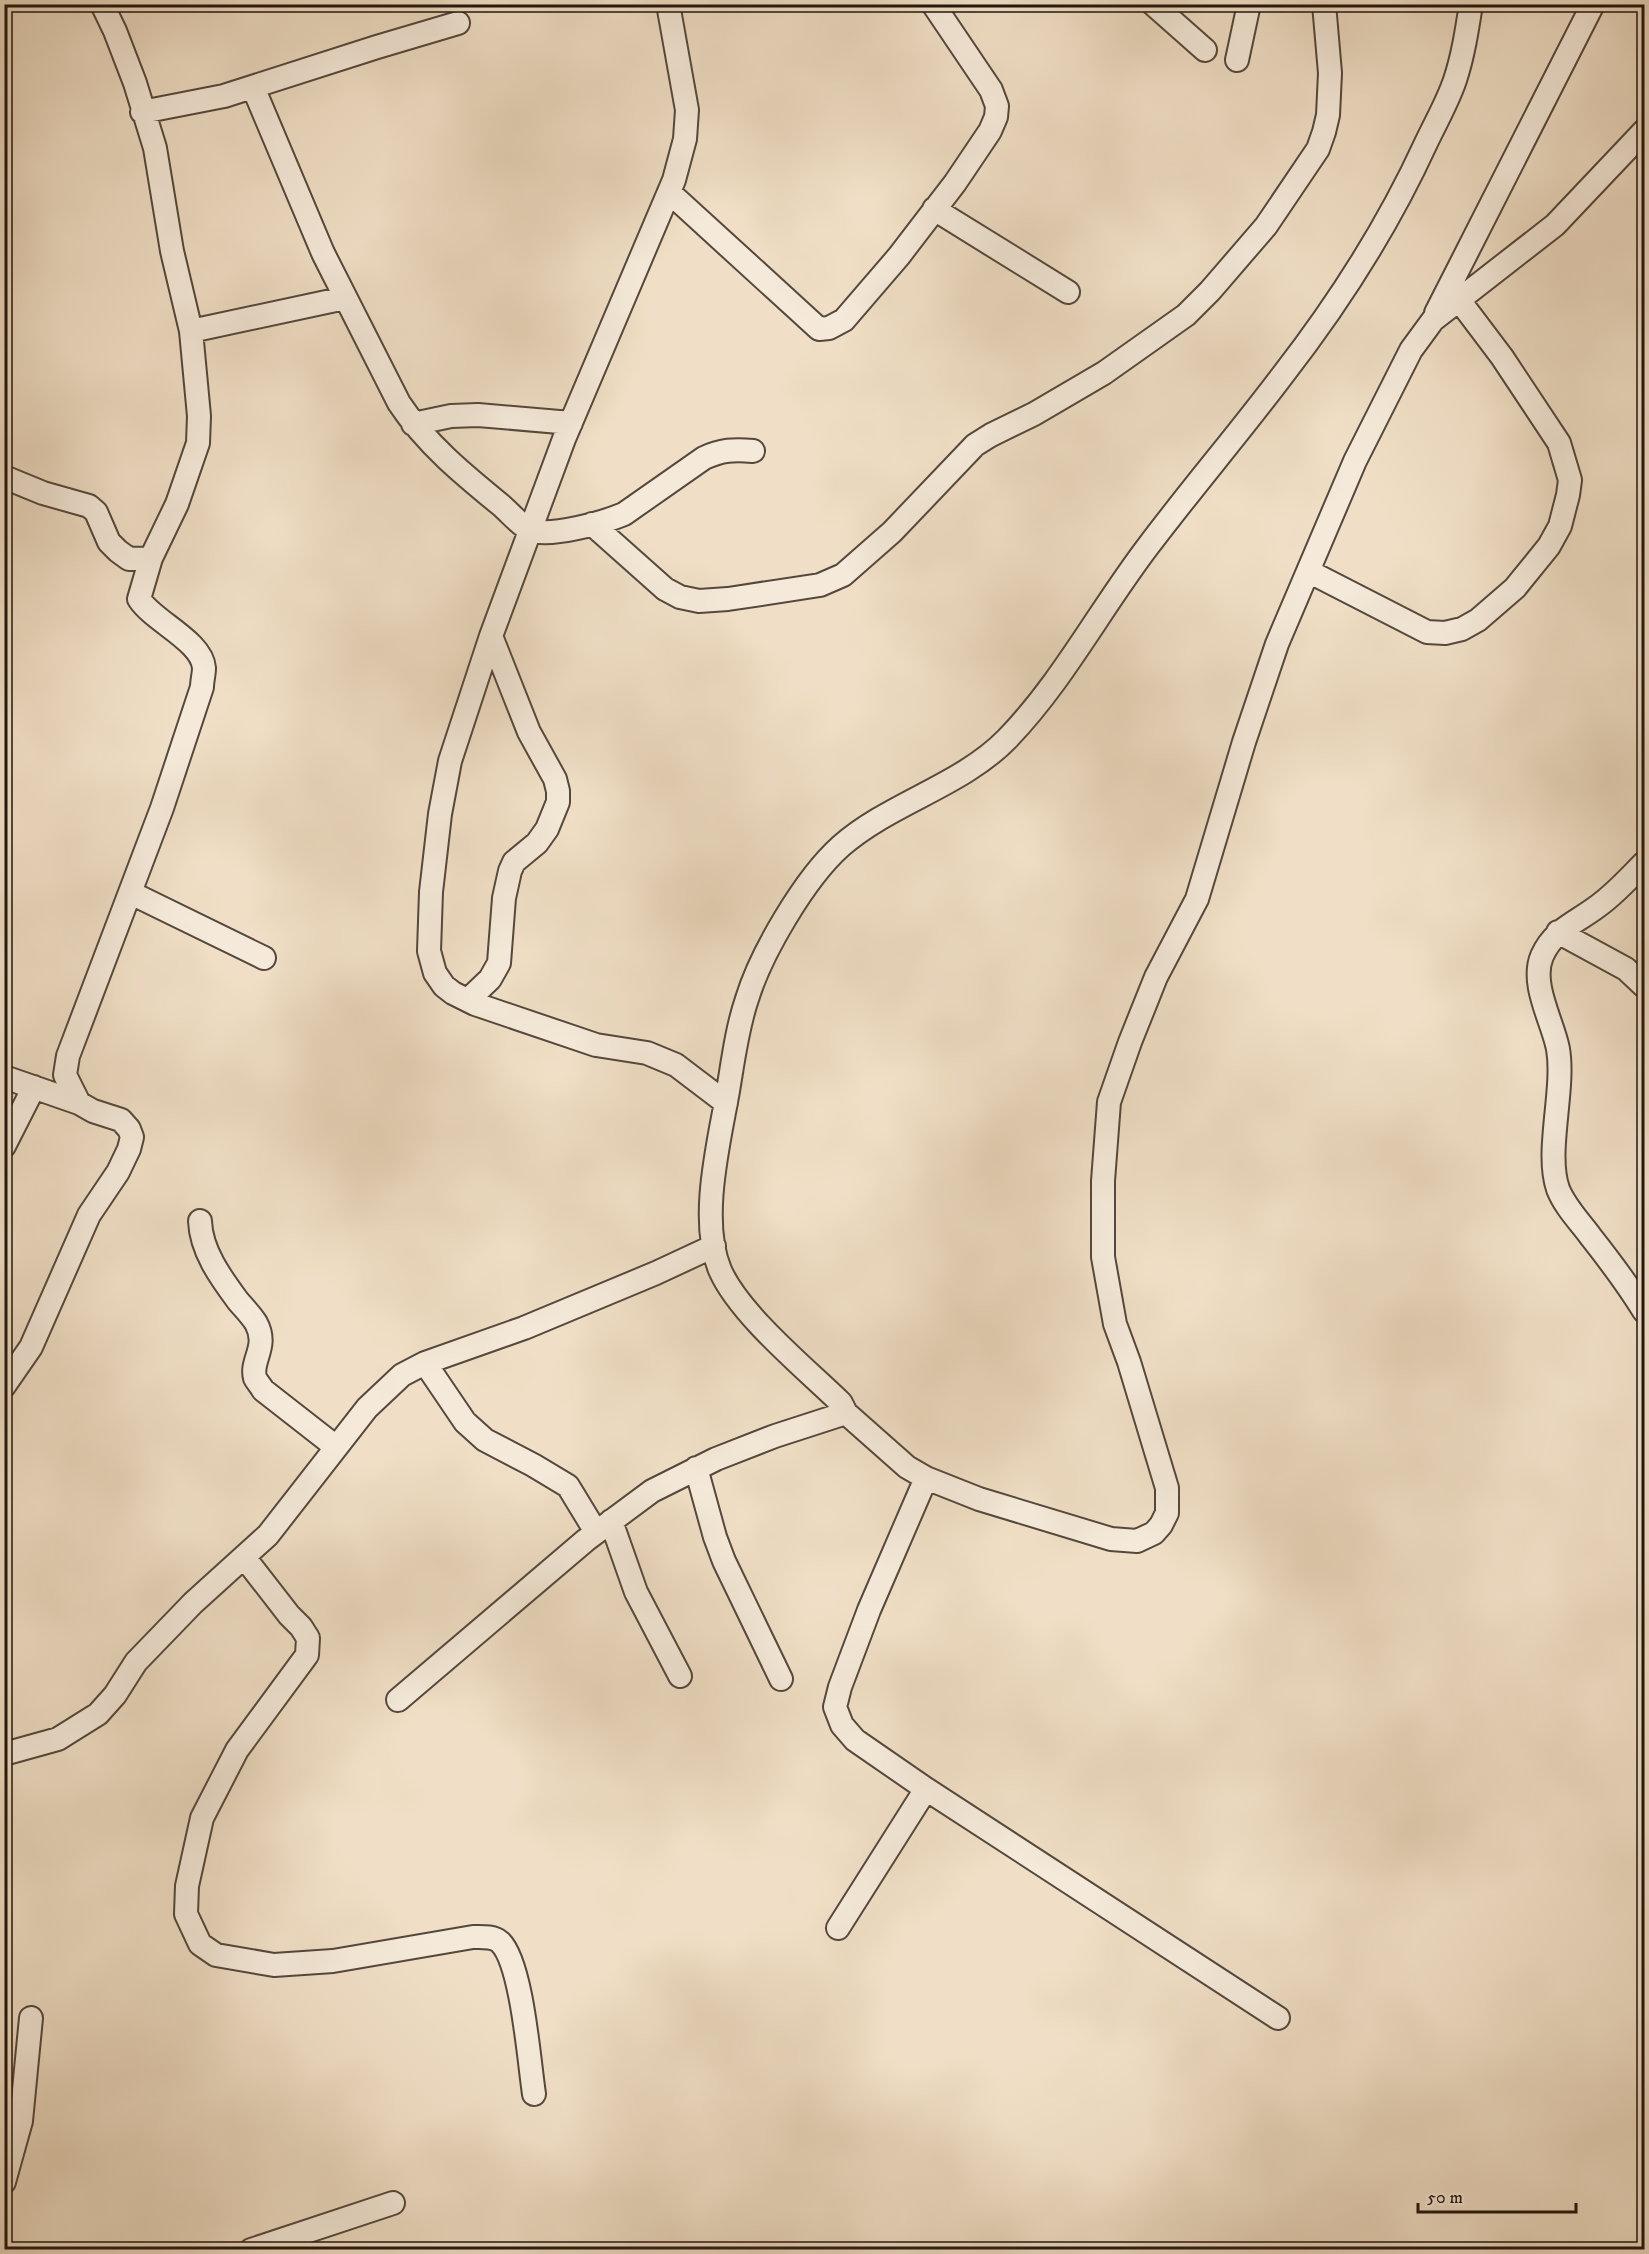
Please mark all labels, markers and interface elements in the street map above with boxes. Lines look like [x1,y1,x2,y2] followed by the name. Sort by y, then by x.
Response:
[1418,2176,1576,2214] scale bar
[1427,2187,1463,2209] text: 50 m

